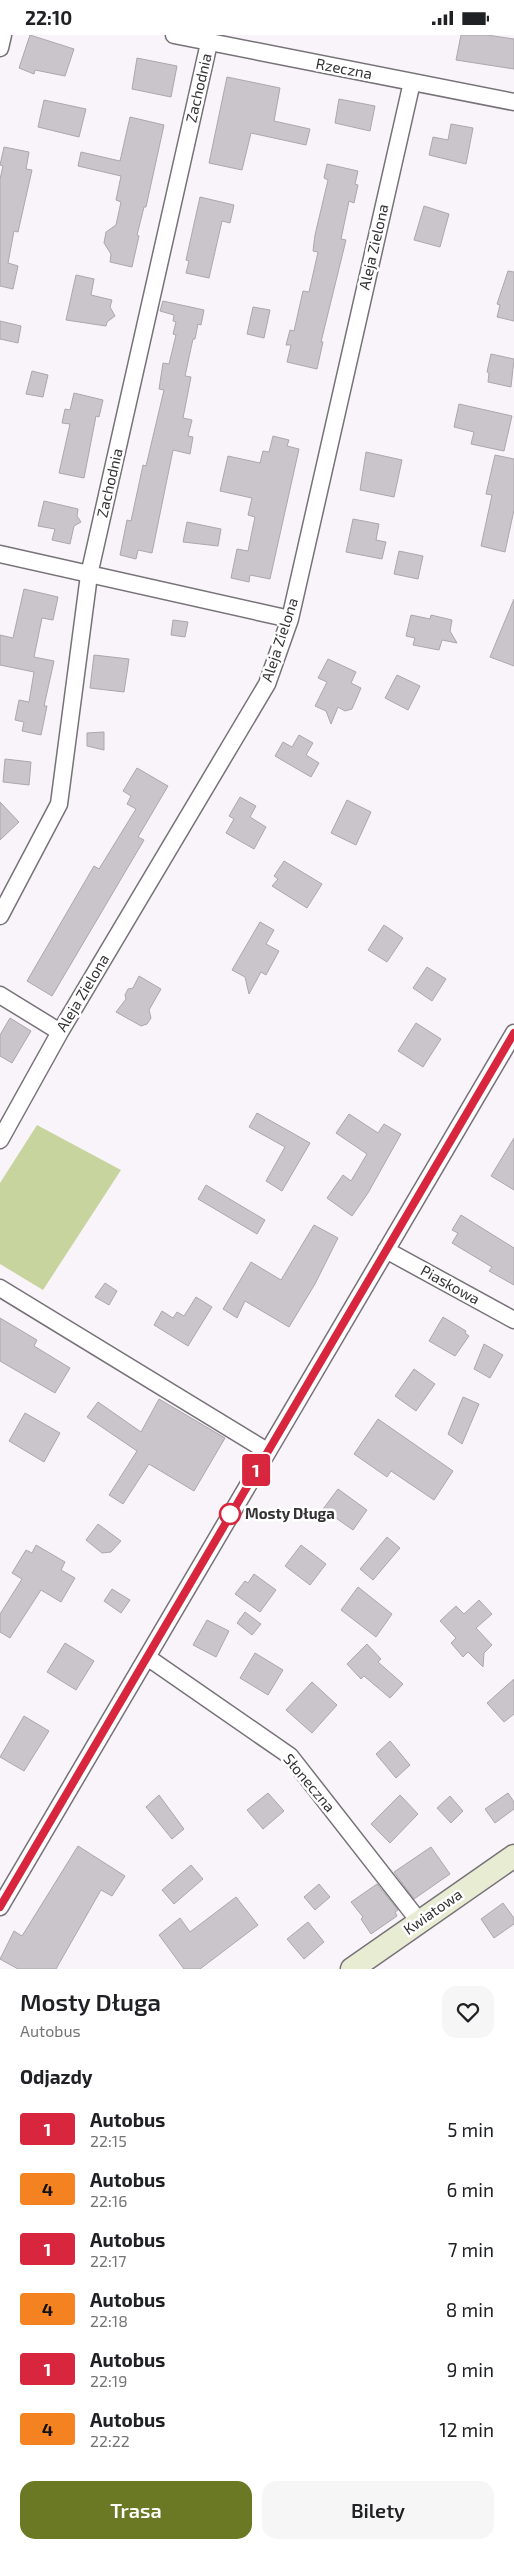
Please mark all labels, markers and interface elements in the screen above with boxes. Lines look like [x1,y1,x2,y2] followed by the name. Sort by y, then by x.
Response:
[25,6,72,29] text: 22:10
[181,51,215,124] street label: Zachodnia
[315,54,374,82] street label: Rzeczna
[354,202,393,292] street label: Aleja Zielona
[92,446,126,519] street label: Zachodnia
[257,595,302,684] street label: Aleja Zielona
[52,950,113,1035] street label: Aleja Zielona
[418,1261,483,1308] street label: Piaskowa
[240,1454,272,1486] line badge: 1
[252,1459,260,1481] text: 1
[219,1503,241,1525] marker: Mosty Długa
[245,1504,335,1523] place label: Mosty Długa
[280,1750,339,1815] street label: Słoneczna
[400,1884,465,1938] street label: Kwiatowa
[442,1986,494,2038] button: heart
[20,1987,161,2016] text: Mosty Długa
[20,2021,81,2040] text: Autobus
[20,2065,93,2088] text: Odjazdy
[90,2108,165,2131] text: Autobus
[44,2118,51,2140] text: 1
[447,2118,494,2141] text: 5 min
[90,2131,127,2150] text: 22:15
[90,2168,165,2191] text: Autobus
[42,2178,53,2200] text: 4
[446,2178,494,2201] text: 6 min
[90,2191,127,2210] text: 22:16
[90,2228,165,2251] text: Autobus
[44,2238,51,2260] text: 1
[448,2238,494,2261] text: 7 min
[90,2251,126,2270] text: 22:17
[90,2288,165,2311] text: Autobus
[42,2298,53,2320] text: 4
[446,2298,494,2321] text: 8 min
[90,2311,128,2330] text: 22:18
[90,2348,165,2371] text: Autobus
[44,2358,51,2380] text: 1
[446,2358,494,2381] text: 9 min
[90,2371,127,2390] text: 22:19
[90,2408,165,2431] text: Autobus
[42,2418,53,2440] text: 4
[439,2418,494,2441] text: 12 min
[90,2431,130,2450] text: 22:22
[20,2481,252,2539] button: Trasa
[262,2481,494,2539] button: Bilety

